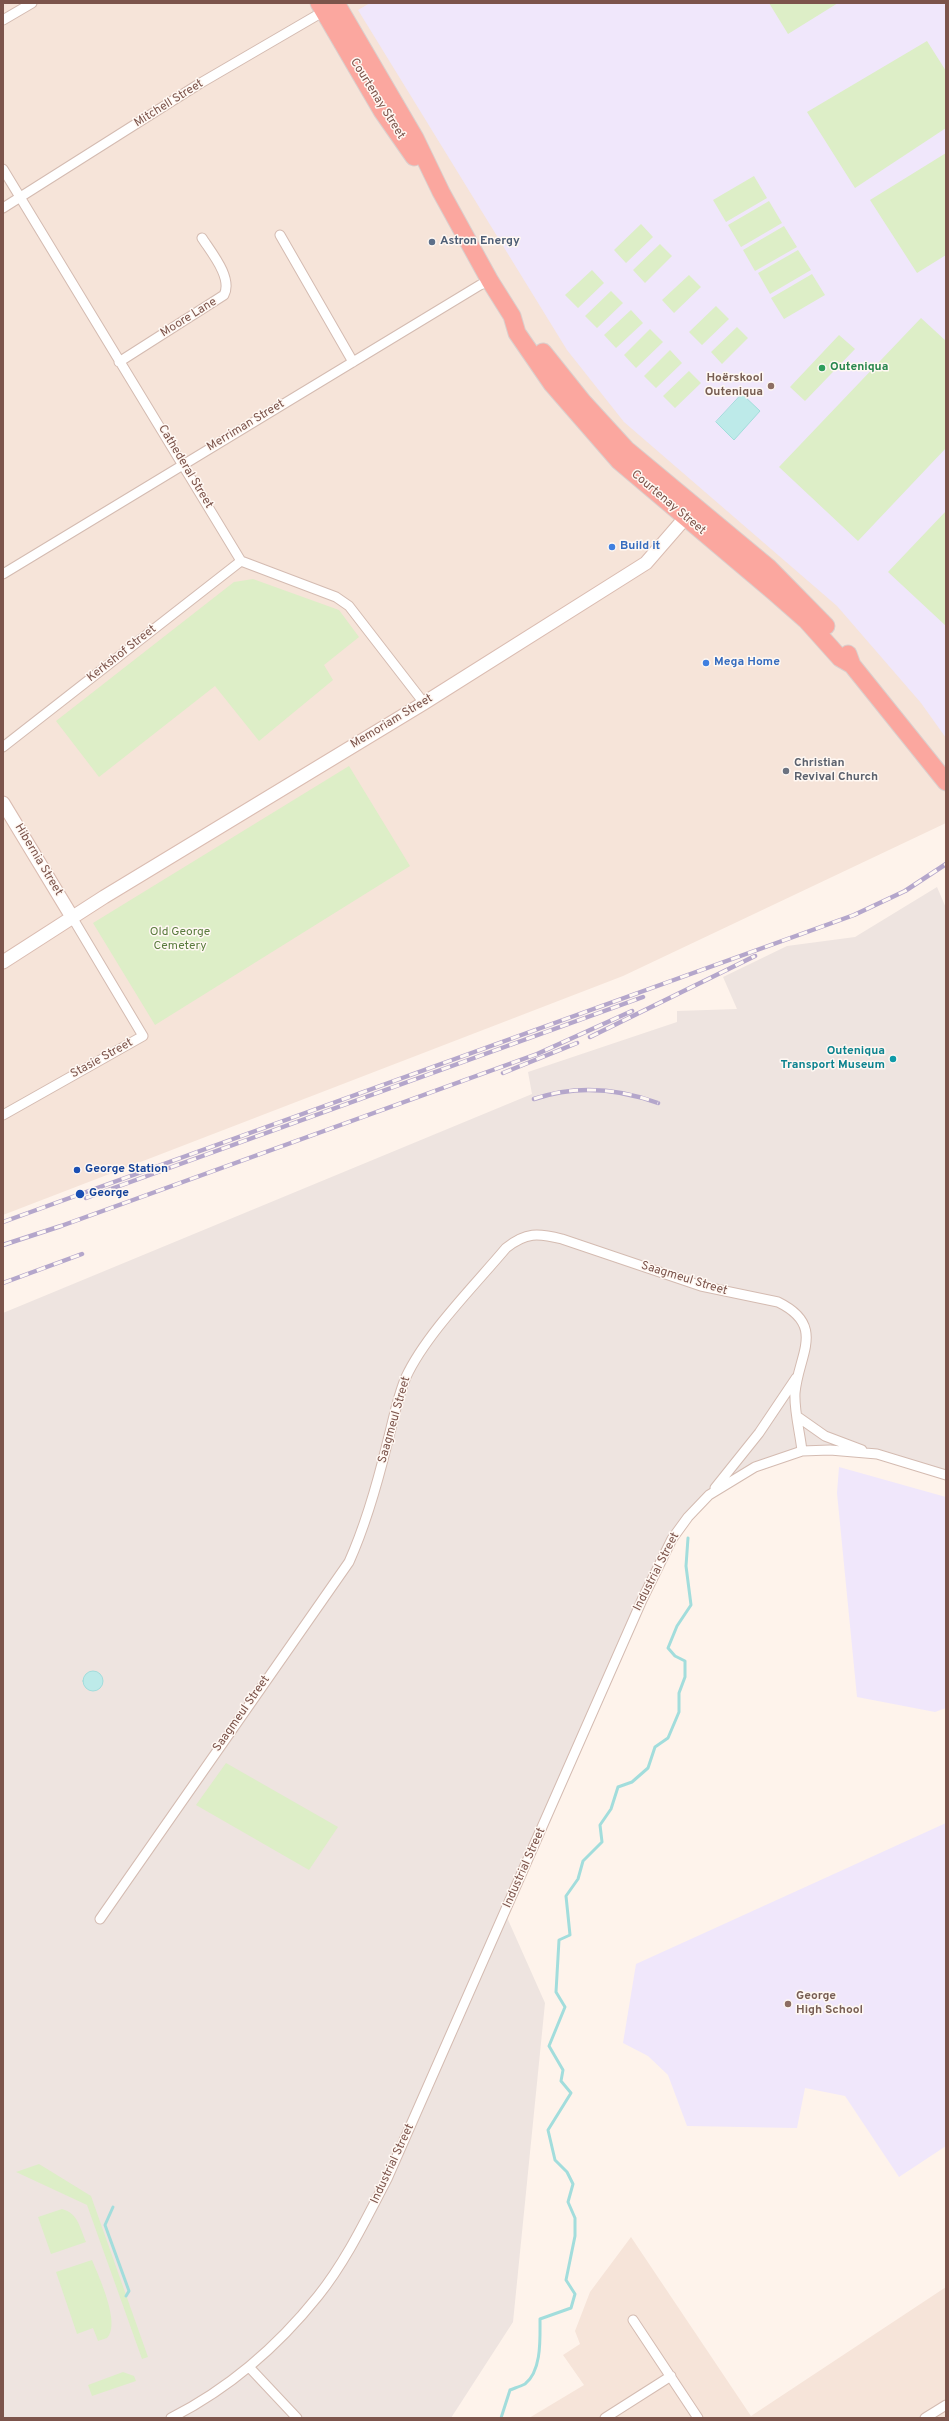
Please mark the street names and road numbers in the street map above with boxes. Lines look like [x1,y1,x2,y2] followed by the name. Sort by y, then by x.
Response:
[346,56,408,142] street label: Courtenay Street
[132,77,206,131] street label: Mitchell Street
[158,295,220,341] street label: Moore Lane
[205,397,287,455] street label: Merriman Street
[154,423,216,511] street label: Cathederal Street
[628,468,708,538] street label: Courtenay Street
[84,622,160,686] street label: Kerkshof Street
[348,692,436,752] street label: Memoriam Street
[11,821,65,899] street label: Hibernia Street
[68,1036,136,1082] street label: Stasie Street
[639,1259,729,1299] street label: Saagmeul Street
[376,1375,414,1465] street label: Saagmeul Street
[631,1530,683,1614] street label: Industrial Street
[210,1673,274,1755] street label: Saagmeul Street
[501,1826,549,1910] street label: Industrial Street
[368,2122,418,2206] street label: Industrial Street

